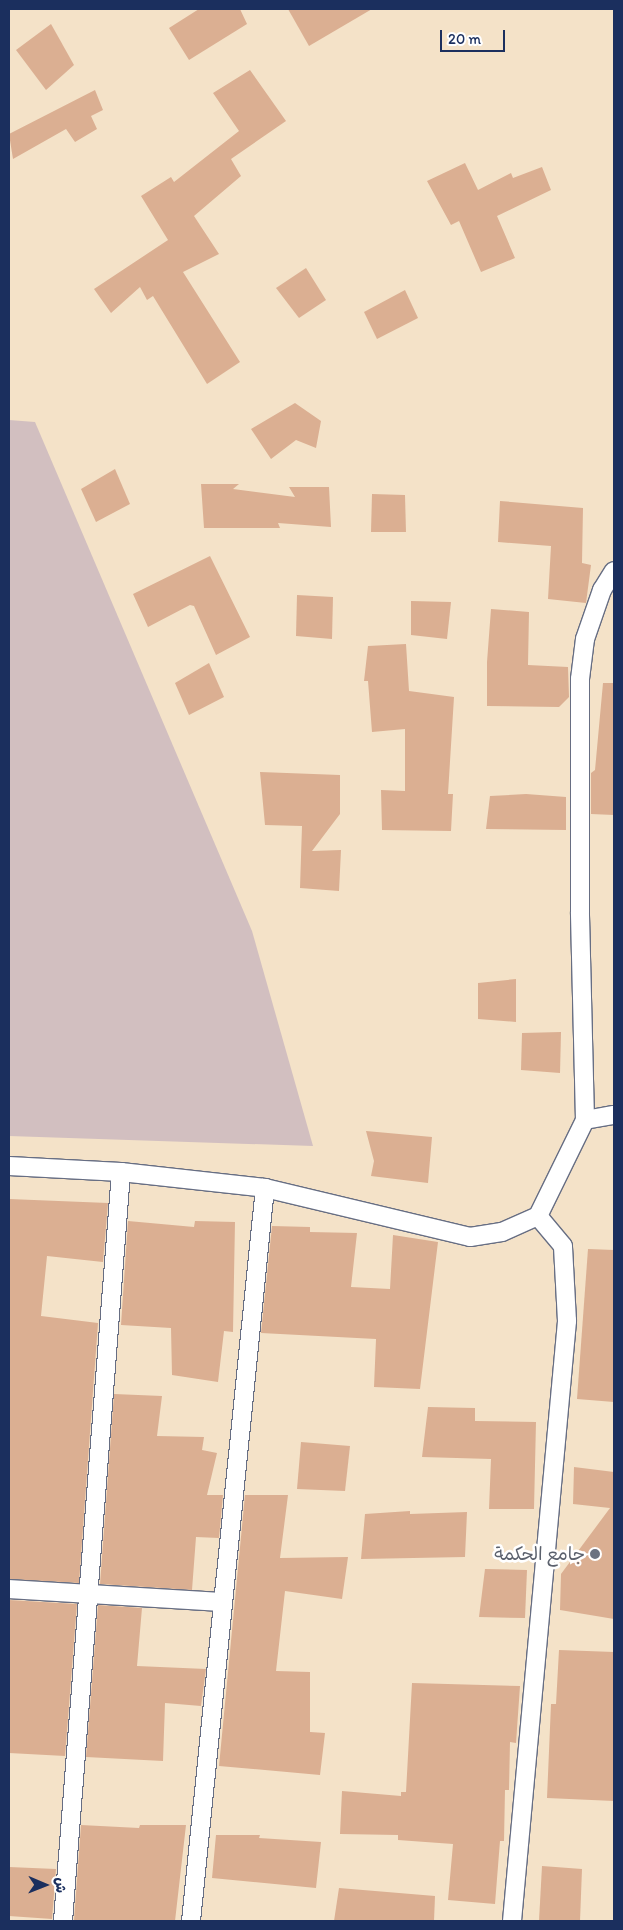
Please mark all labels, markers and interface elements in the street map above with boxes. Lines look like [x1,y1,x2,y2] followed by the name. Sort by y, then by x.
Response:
[443,20,508,52] scale bar
[448,30,481,48] text: 20 m
[494,1543,585,1565] place label: جامع الحكمة
[589,1548,601,1560] marker: جامع الحكمة
[20,1860,70,1910] north arrow
[52,1877,69,1893] text: ش

